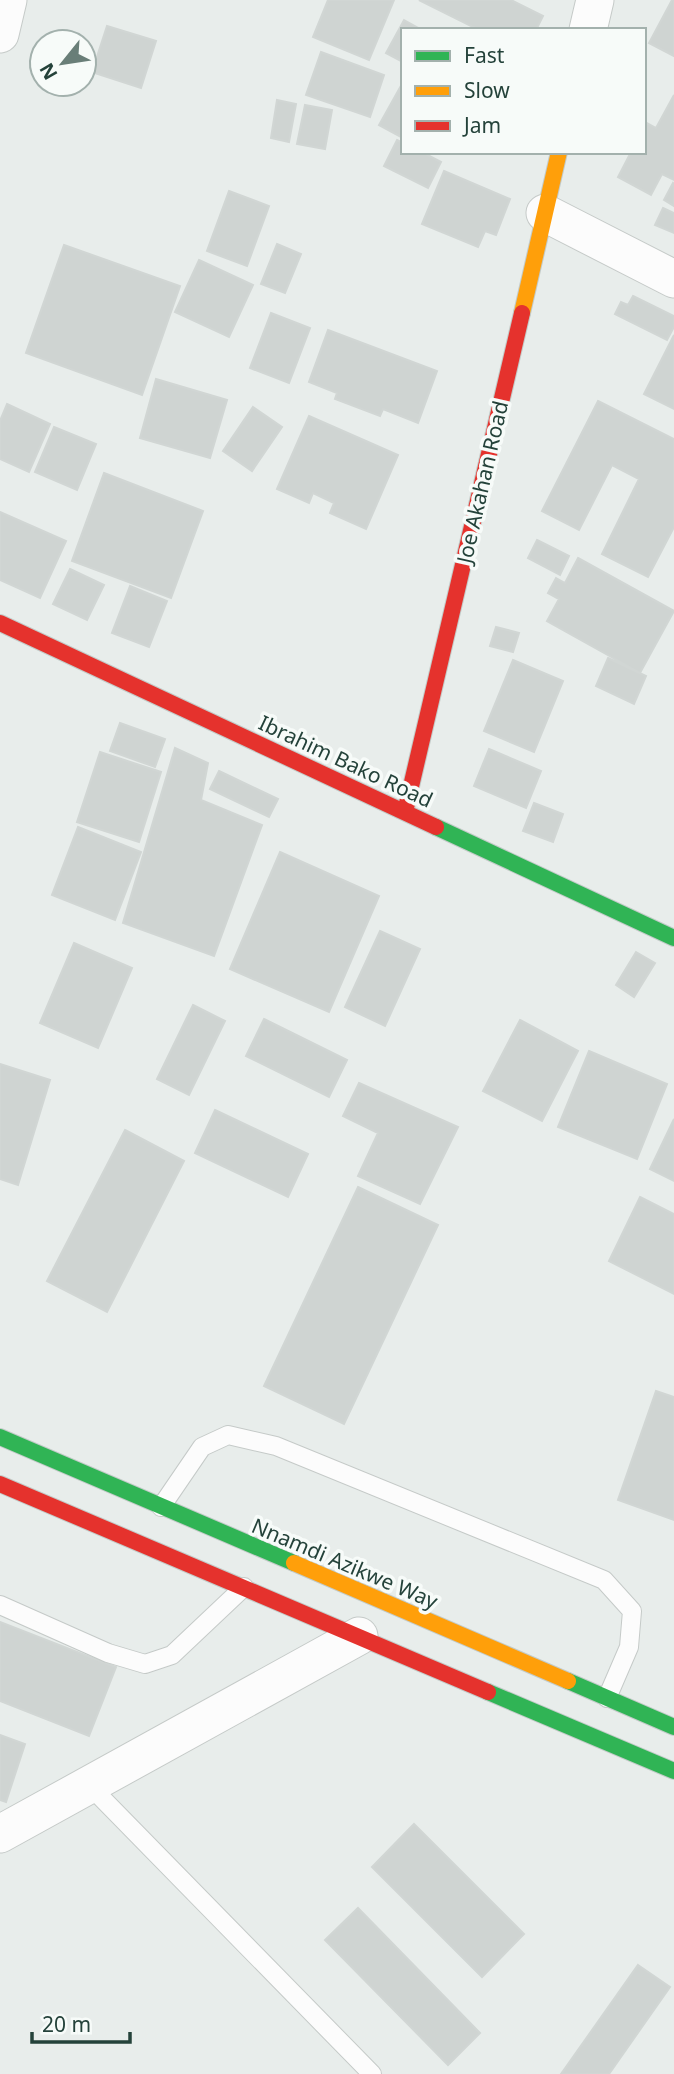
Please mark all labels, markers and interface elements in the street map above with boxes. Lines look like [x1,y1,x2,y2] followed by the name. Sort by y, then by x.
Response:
[28,28,98,98] north arrow
[401,28,646,154] legend
[464,41,505,69] text: Fast
[33,58,63,85] text: N
[464,76,510,104] text: Slow
[462,111,501,139] text: Jam
[449,398,514,568] street label: Joe Akahan Road
[255,708,437,814] street label: Ibrahim Bako Road
[248,1511,443,1615] street label: Nnamdi Azikwe Way
[32,2000,130,2044] scale bar
[42,2010,91,2038] text: 20 m

